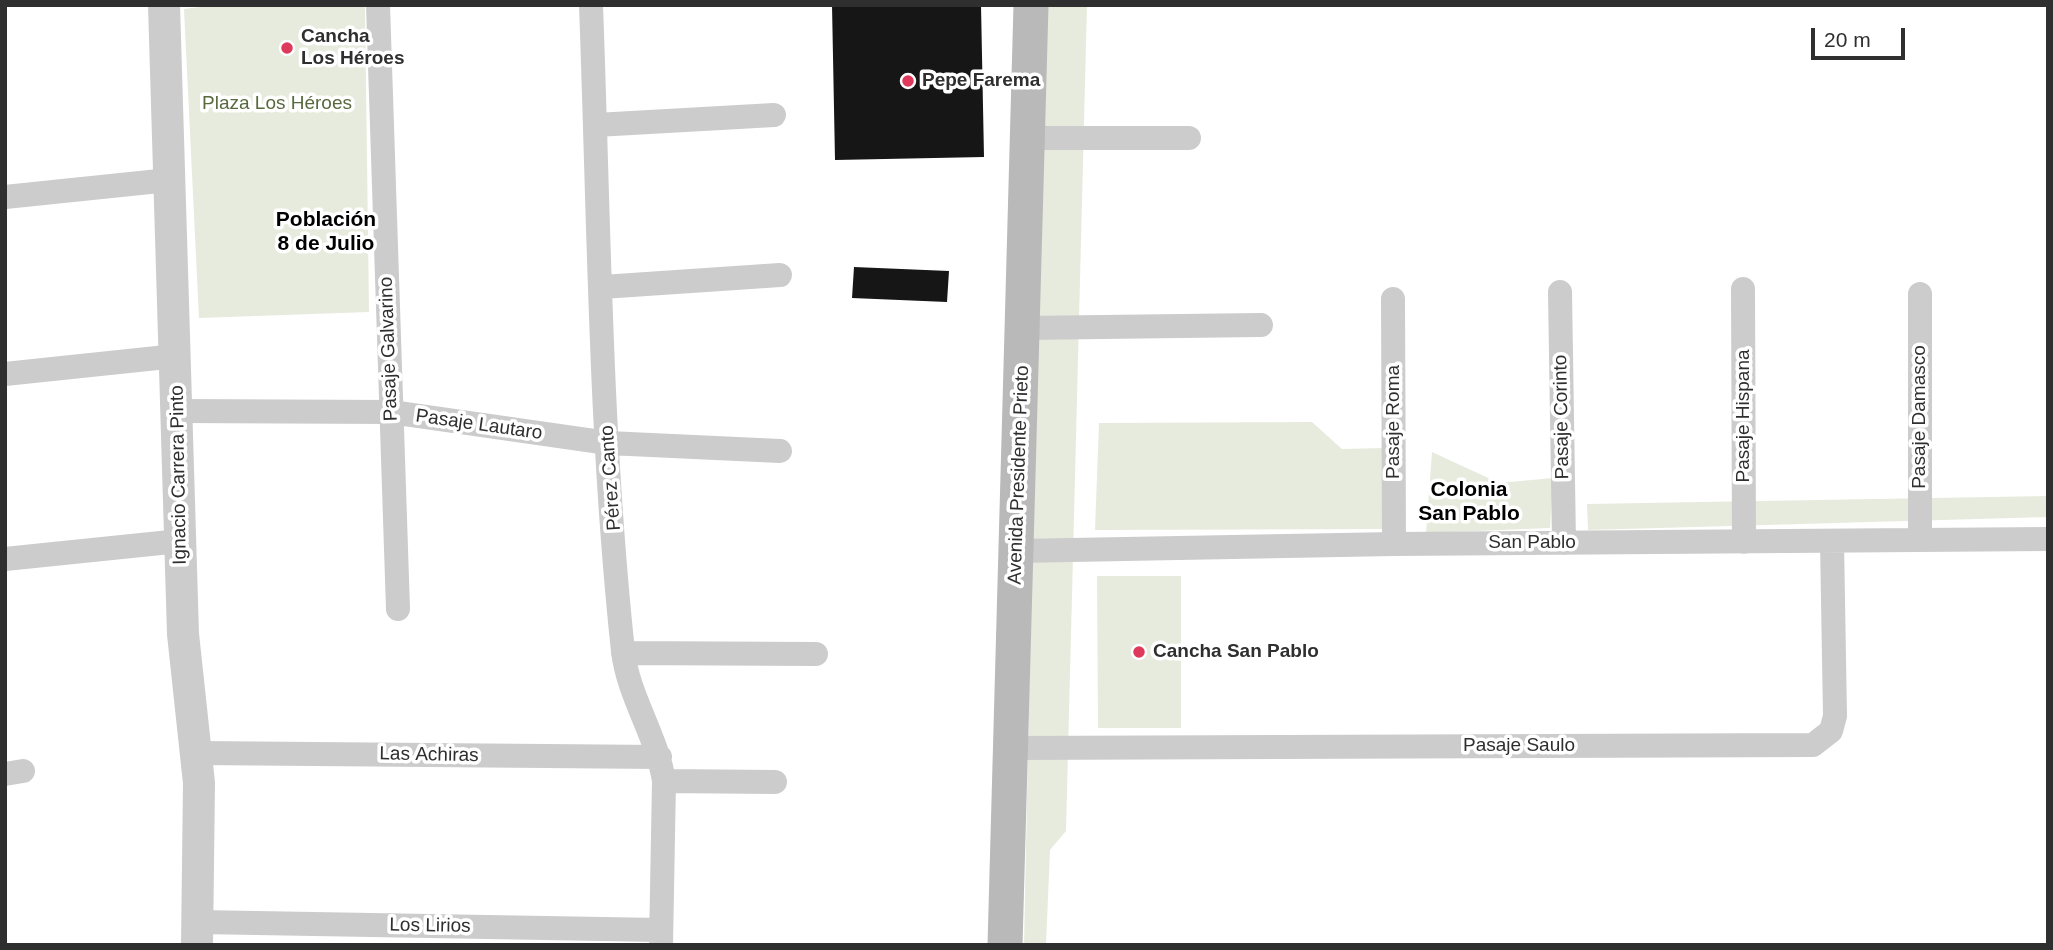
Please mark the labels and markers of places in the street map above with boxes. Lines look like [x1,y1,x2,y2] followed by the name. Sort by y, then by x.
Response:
[301,26,404,70] place label: Cancha Los Héroes
[279,40,295,56] marker: Cancha Los Héroes
[922,70,1040,92] place label: Pepe Farema
[900,73,916,89] marker: Pepe Farema
[1153,641,1319,663] place label: Cancha San Pablo
[1131,644,1147,660] marker: Cancha San Pablo

